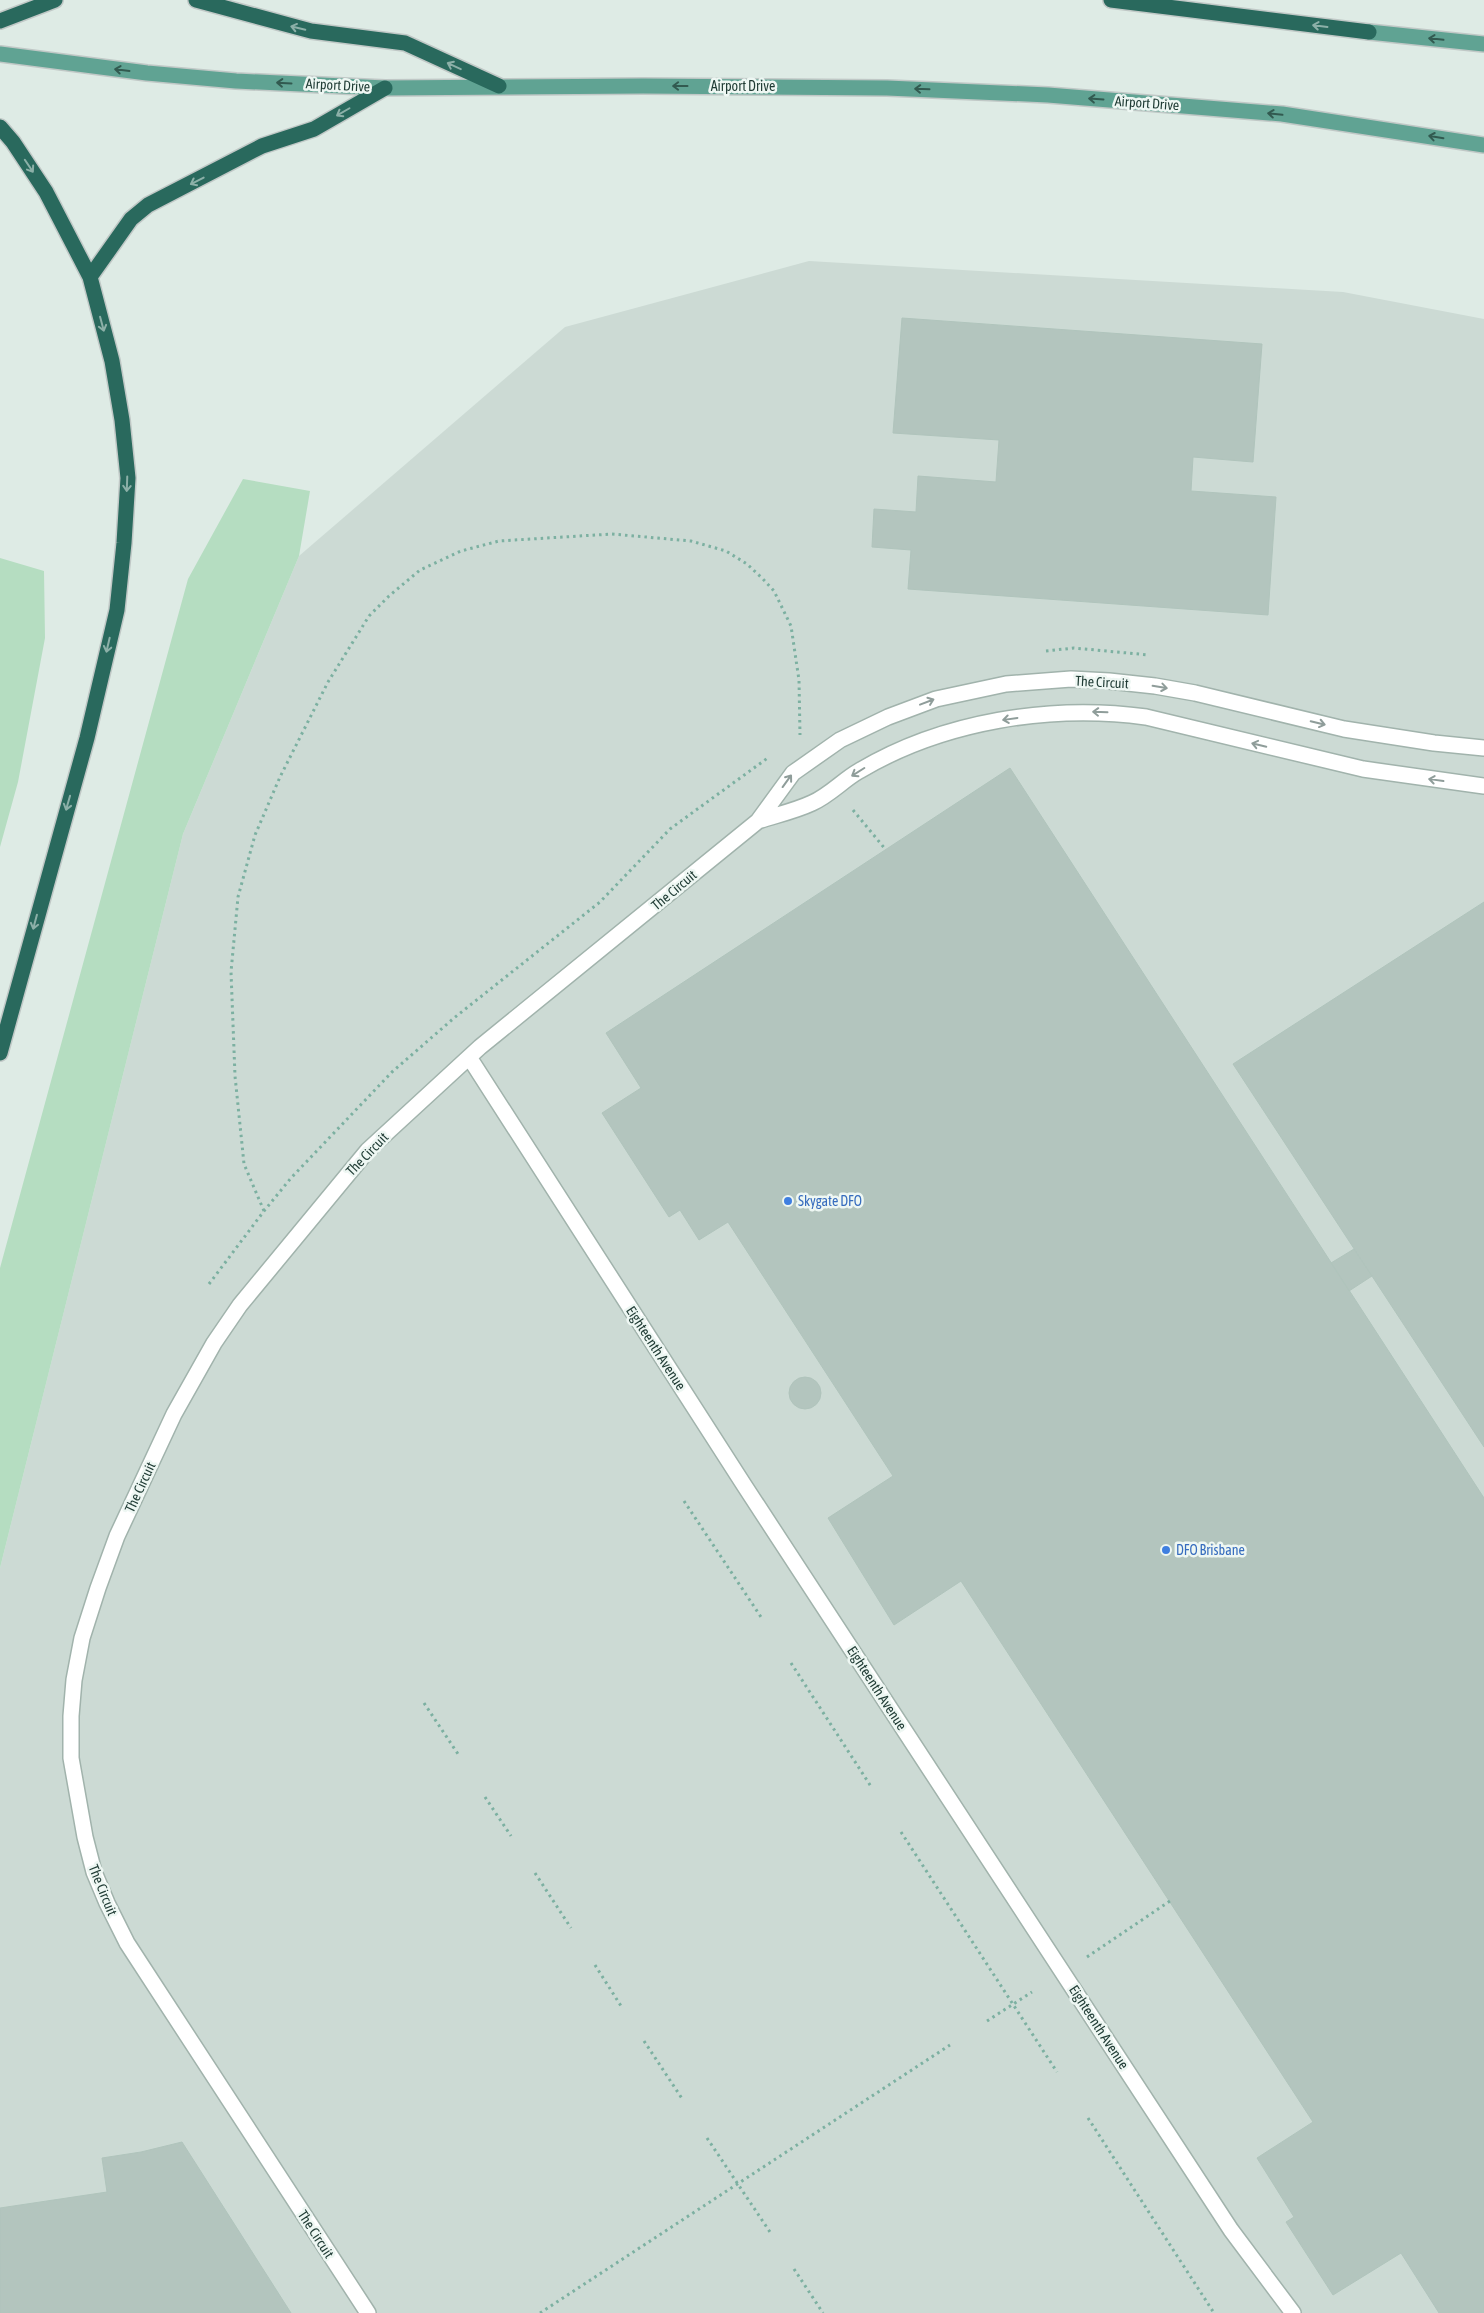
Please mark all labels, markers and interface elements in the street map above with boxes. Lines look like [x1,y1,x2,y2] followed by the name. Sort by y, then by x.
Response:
[1312,21,1328,31] one-way arrow
[290,23,306,32] one-way arrow
[1428,34,1444,44] one-way arrow
[447,60,462,70] one-way arrow
[115,65,131,75] one-way arrow
[305,75,371,95] street label: Airport Drive
[277,78,293,87] one-way arrow
[711,78,775,94] street label: Airport Drive
[672,81,688,91] one-way arrow
[914,84,930,94] one-way arrow
[1114,93,1180,113] street label: Airport Drive
[1088,94,1104,103] one-way arrow
[337,108,351,118] one-way arrow
[1267,109,1283,119] one-way arrow
[1428,131,1444,141] one-way arrow
[24,159,34,173] one-way arrow
[189,176,204,186] one-way arrow
[98,316,107,332] one-way arrow
[122,476,132,492] one-way arrow
[103,637,113,653] one-way arrow
[1075,673,1129,691] street label: The Circuit
[1151,682,1167,692] one-way arrow
[918,697,934,706] one-way arrow
[1093,708,1109,717] one-way arrow
[1003,714,1019,724] one-way arrow
[1310,719,1326,728] one-way arrow
[1252,739,1268,749] one-way arrow
[851,767,865,778] one-way arrow
[782,774,792,788] one-way arrow
[1428,775,1444,785] one-way arrow
[63,794,73,810] one-way arrow
[648,867,700,913] street label: The Circuit
[30,913,40,929] one-way arrow
[343,1129,391,1179] street label: The Circuit
[798,1193,862,1209] place label: Skygate DFO
[782,1195,794,1207] marker: Skygate DFO
[623,1303,689,1393] street label: Eighteenth Avenue
[121,1459,159,1515] street label: The Circuit
[1176,1542,1245,1558] place label: DFO Brisbane
[1160,1544,1172,1556] marker: DFO Brisbane
[844,1643,910,1733] street label: Eighteenth Avenue
[86,1862,120,1918] street label: The Circuit
[1066,1982,1132,2072] street label: Eighteenth Avenue
[295,2207,337,2261] street label: The Circuit

